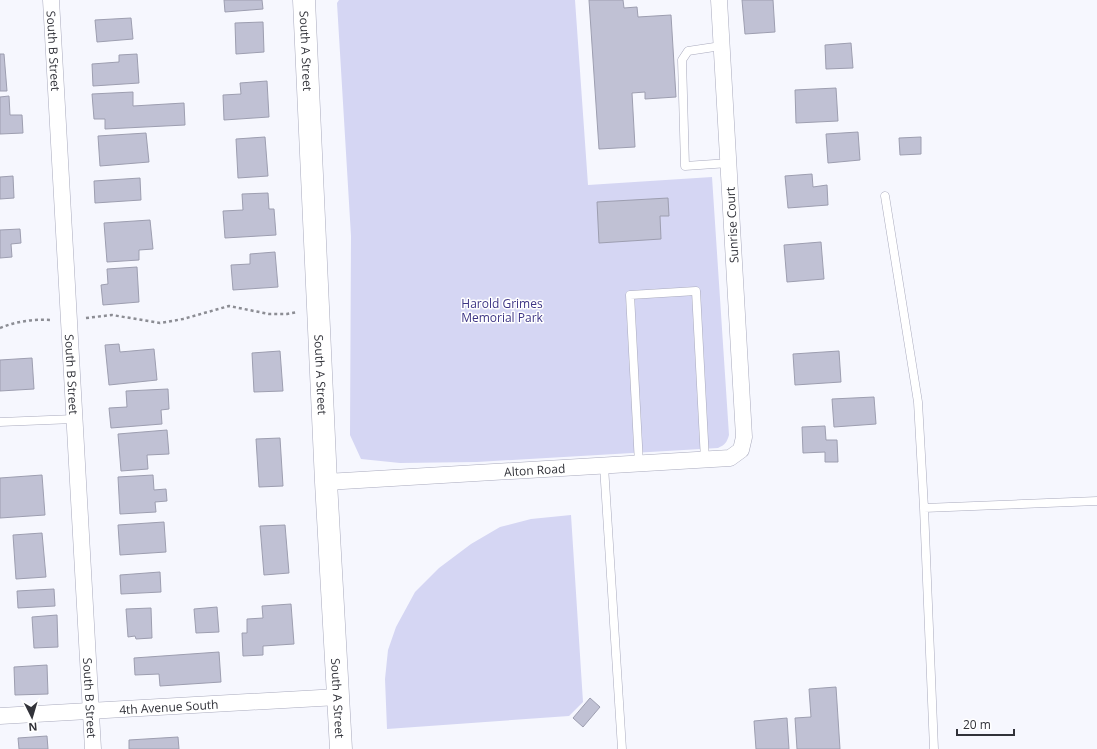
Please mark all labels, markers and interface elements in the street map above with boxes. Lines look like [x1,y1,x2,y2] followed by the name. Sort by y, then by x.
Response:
[43,10,65,92] street label: South B Street
[296,10,317,91] street label: South A Street
[722,187,742,263] street label: Sunrise Court
[461,295,544,326] park label: Harold Grimes Memorial Park
[61,334,83,415] street label: South B Street
[311,334,331,415] street label: South A Street
[504,459,566,480] street label: Alton Road
[79,657,101,739] street label: South B Street
[327,658,349,739] street label: South A Street
[119,695,219,718] street label: 4th Avenue South
[12,697,52,737] north arrow
[957,711,1014,737] scale bar
[963,716,991,733] text: 20 m
[28,720,38,735] text: N

